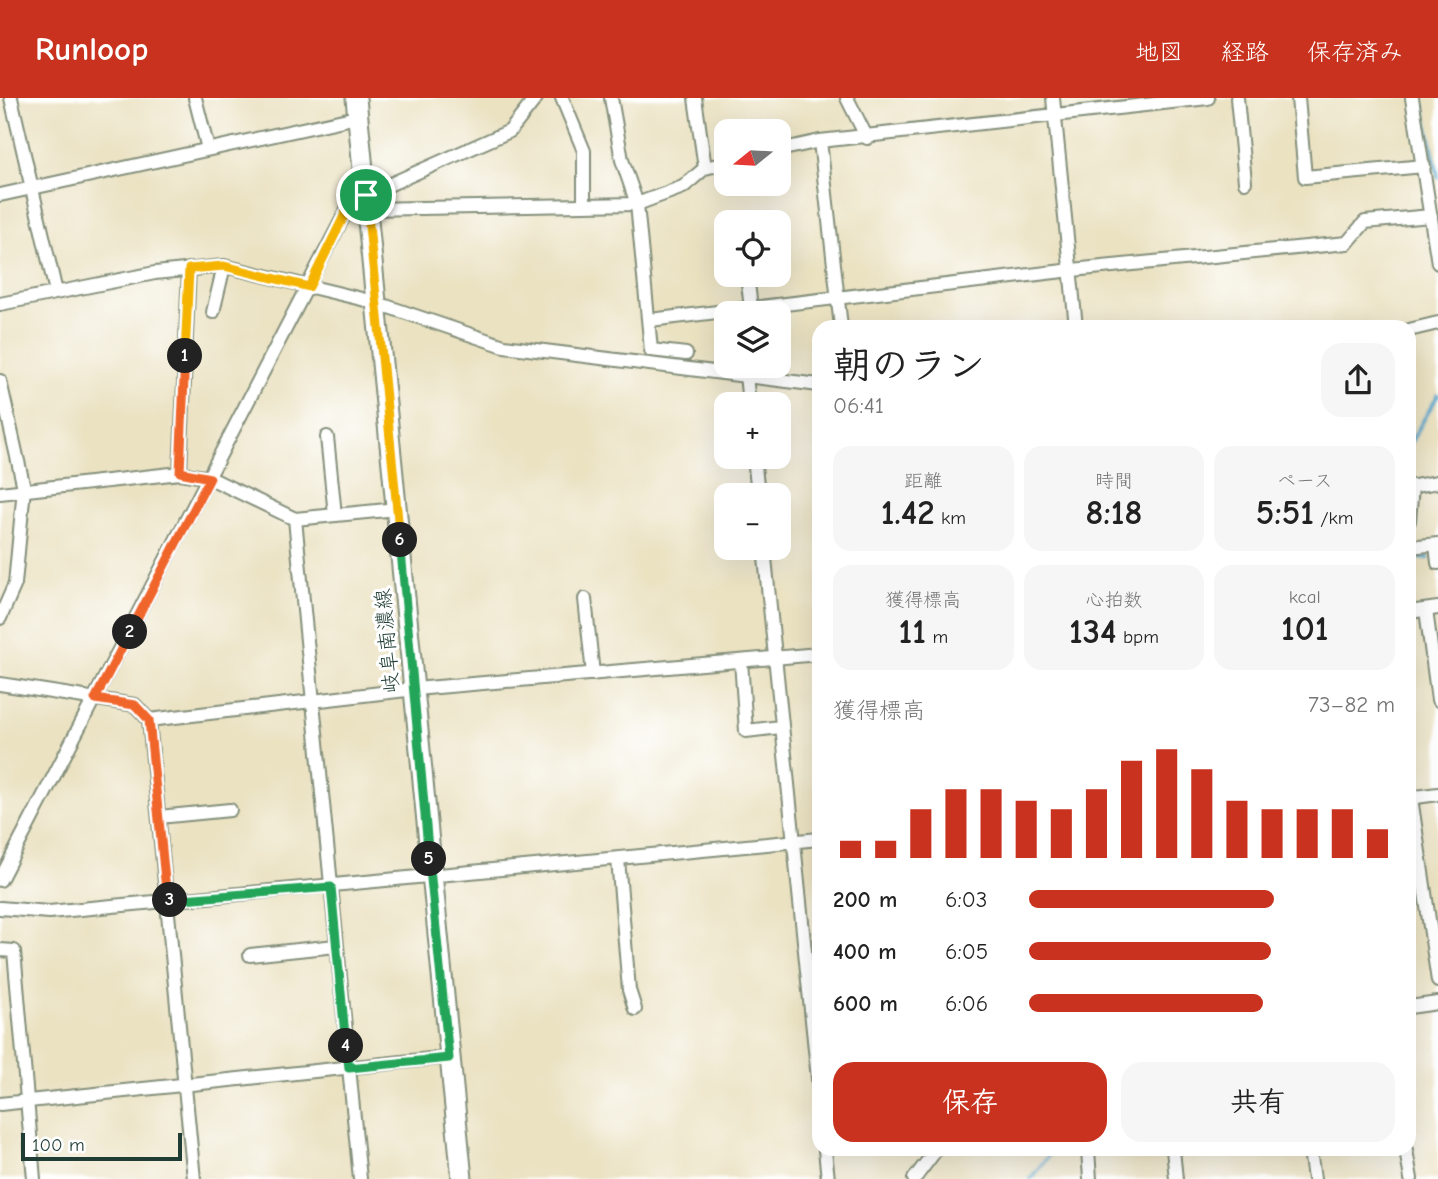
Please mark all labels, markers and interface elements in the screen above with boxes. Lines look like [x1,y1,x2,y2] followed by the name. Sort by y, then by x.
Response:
[35,30,148,68] text: Runloop
[1135,38,1183,66] text: 地図
[1221,38,1269,66] text: 経路
[1307,38,1403,66] text: 保存済み
[714,119,791,196] north arrow
[714,119,791,560] map controls
[336,165,396,225] pin
[347,176,385,214] icon: arrive
[714,210,791,287] button: locate
[714,301,791,378] button: layers
[168,338,202,374] pin: 1
[1321,343,1395,417] button: share
[181,344,188,366] text: 1
[833,344,985,388] text: 朝のラン
[714,392,791,469] button: +
[833,392,884,419] text: 06:41
[904,470,942,492] text: 距離
[1095,470,1133,492] text: 時間
[1277,470,1333,492] text: ペース
[714,483,791,560] button: −
[881,492,935,533] text: 1.42
[1086,492,1142,533] text: 8:18
[1256,492,1314,533] text: 5:51
[935,507,966,529] text: km
[1314,507,1354,529] text: /km
[382,522,418,558] pin: 6
[395,528,404,550] text: 6
[1289,586,1321,608] text: kcal
[370,588,404,694] street label: 岐阜南濃線
[885,589,961,611] text: 獲得標高
[1085,589,1143,611] text: 心拍数
[1281,608,1328,649] text: 101
[899,611,926,652] text: 11
[1069,611,1117,652] text: 134
[113,614,148,650] pin: 2
[125,620,134,642] text: 2
[926,626,948,648] text: m
[1117,626,1159,648] text: bpm
[1308,691,1395,718] text: 73–82 m
[833,697,925,724] text: 獲得標高
[412,842,446,876] pin: 5
[423,847,434,869] text: 5
[152,882,188,918] pin: 3
[833,886,897,913] text: 200 m
[945,886,987,913] text: 6:03
[165,888,174,910] text: 3
[833,938,897,965] text: 400 m
[945,938,988,965] text: 6:05
[833,990,898,1017] text: 600 m
[945,990,988,1017] text: 6:06
[328,1028,364,1063] pin: 4
[341,1034,350,1056] text: 4
[833,1062,1107,1142] button: 保存
[1121,1062,1395,1142] button: 共有
[21,1130,182,1162] scale bar
[32,1134,85,1156] text: 100 m

